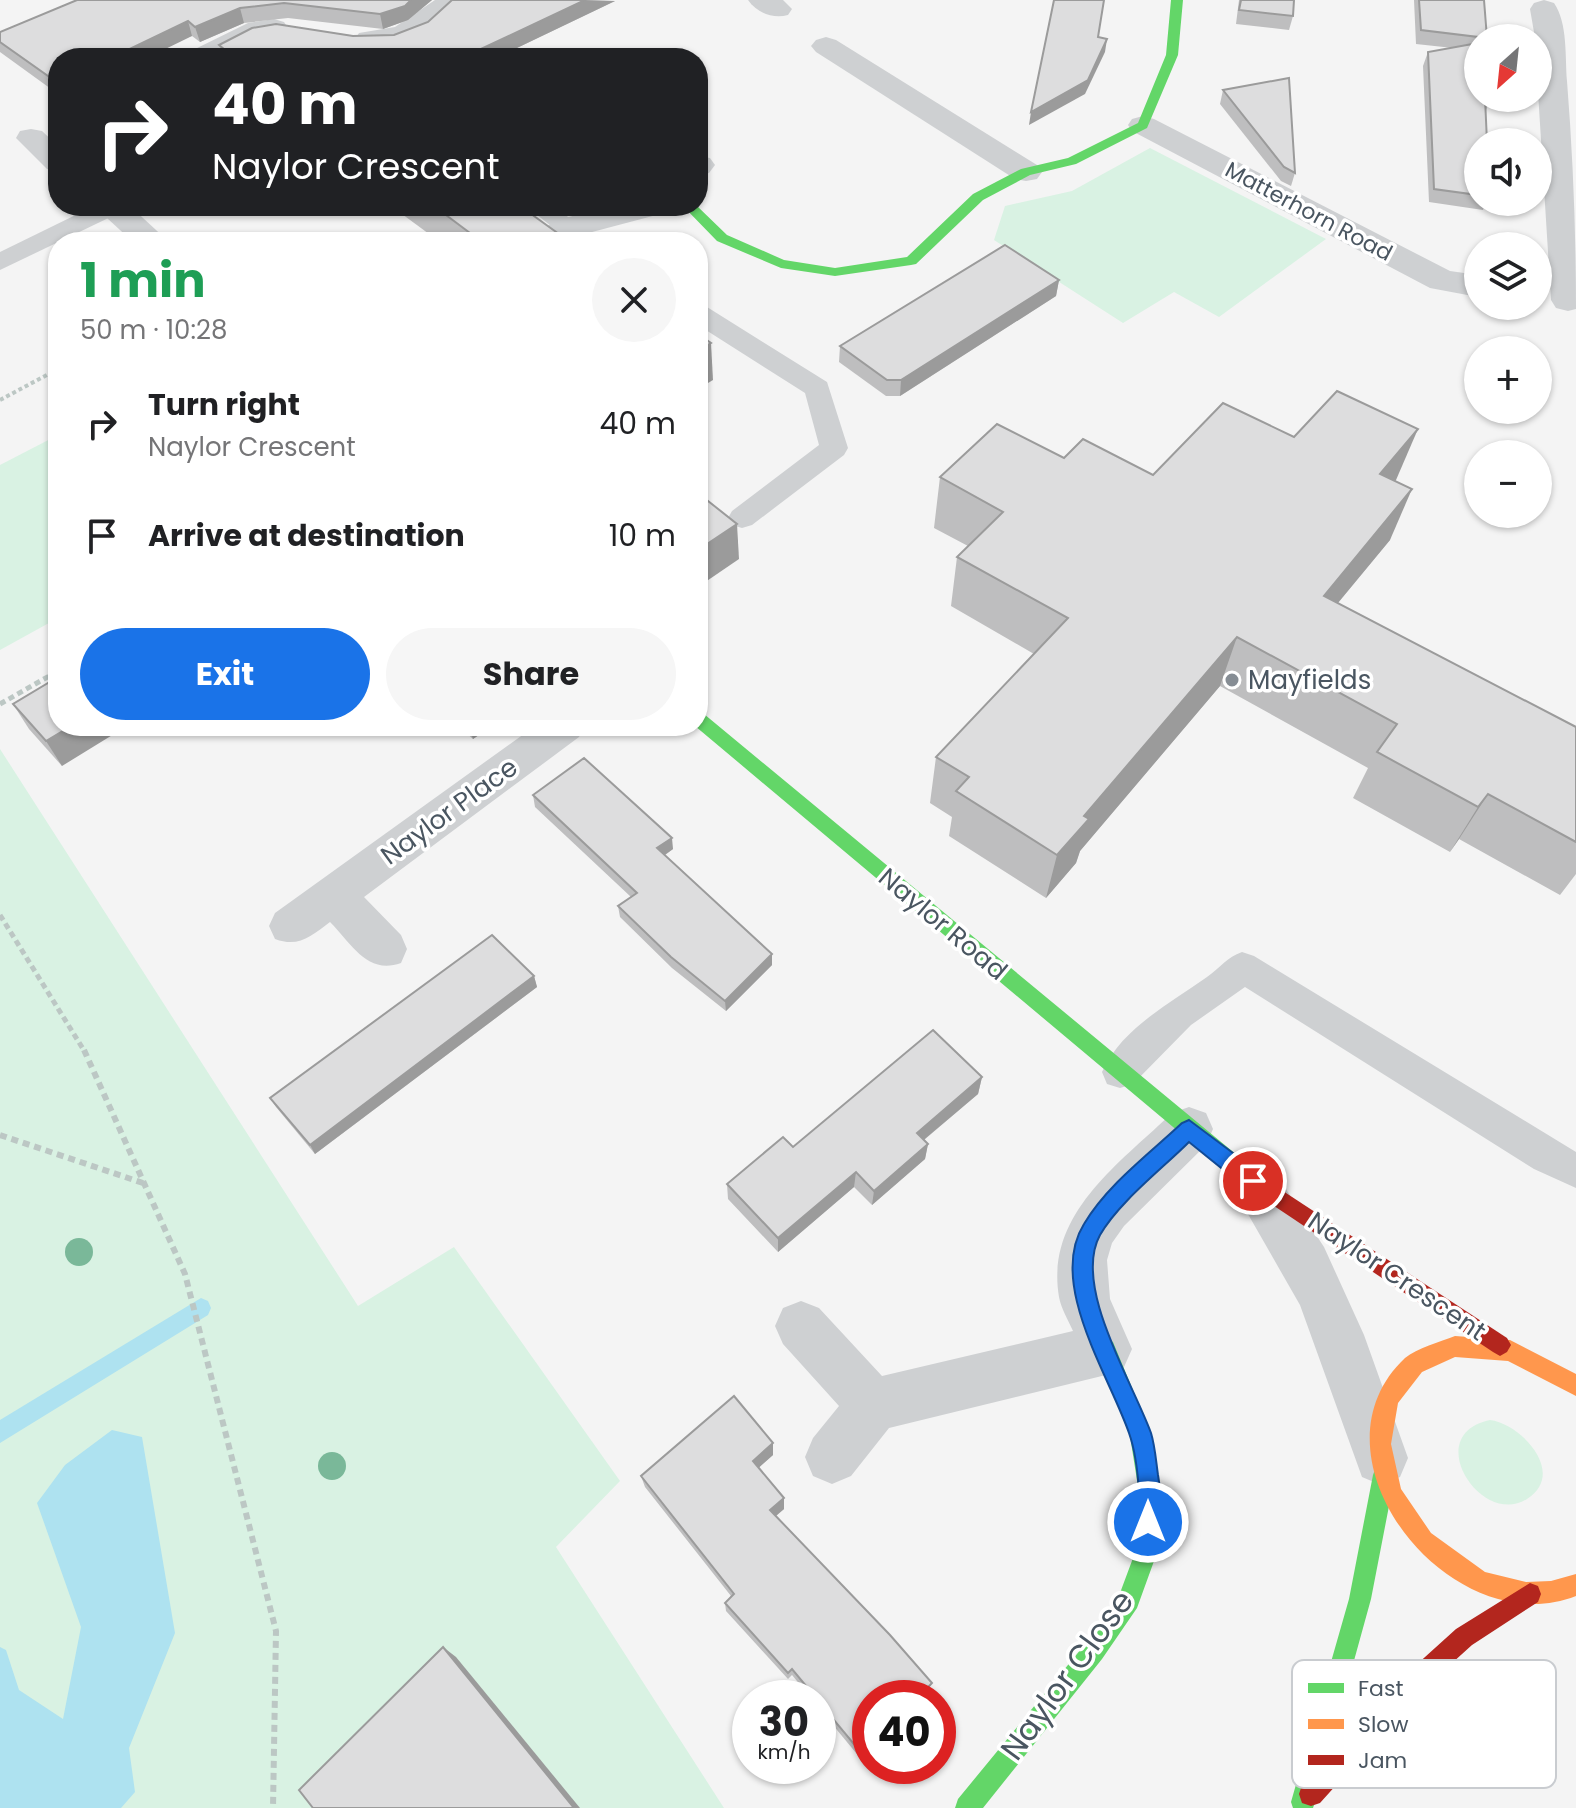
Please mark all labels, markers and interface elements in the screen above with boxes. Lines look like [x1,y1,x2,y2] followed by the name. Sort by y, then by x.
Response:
[1464,24,1552,112] north arrow
[1464,24,1552,528] map controls
[212,65,358,144] text: 40 m
[80,80,184,184] icon: right
[1464,128,1552,216] button: sound
[212,141,500,192] text: Naylor Crescent
[1220,154,1398,269] street label: Matterhorn Road
[1464,232,1552,320] button: layers
[80,247,206,314] text: 1 min
[592,258,676,342] button: close
[80,312,227,348] text: 50 m · 10:28
[1464,336,1552,424] button: +
[148,383,300,426] text: Turn right
[80,402,124,446] icon: right
[599,402,676,445] text: 40 m
[148,429,356,465] text: Naylor Crescent
[1464,440,1552,528] button: −
[80,514,124,558] icon: arrive
[148,514,465,557] text: Arrive at destination
[609,514,676,557] text: 10 m
[80,628,370,720] button: Exit
[386,628,676,720] button: Share
[1248,662,1371,698] place label: Mayfields
[1223,671,1241,689] marker: Mayfields
[373,749,525,873] street label: Naylor Place
[871,860,1015,988] street label: Naylor Road
[1219,1147,1287,1215] pin
[1231,1159,1275,1203] icon: arrive
[1301,1203,1493,1349] street label: Naylor Crescent
[1106,1480,1190,1564] position arrow
[989,1580,1144,1769] street label: Naylor Close
[1292,1660,1556,1788] legend
[1358,1673,1403,1704] text: Fast
[852,1680,956,1784] speed limit sign: 40
[759,1694,809,1750] text: 30
[1358,1709,1408,1740] text: Slow
[757,1738,811,1766] text: km/h
[1358,1745,1407,1776] text: Jam

